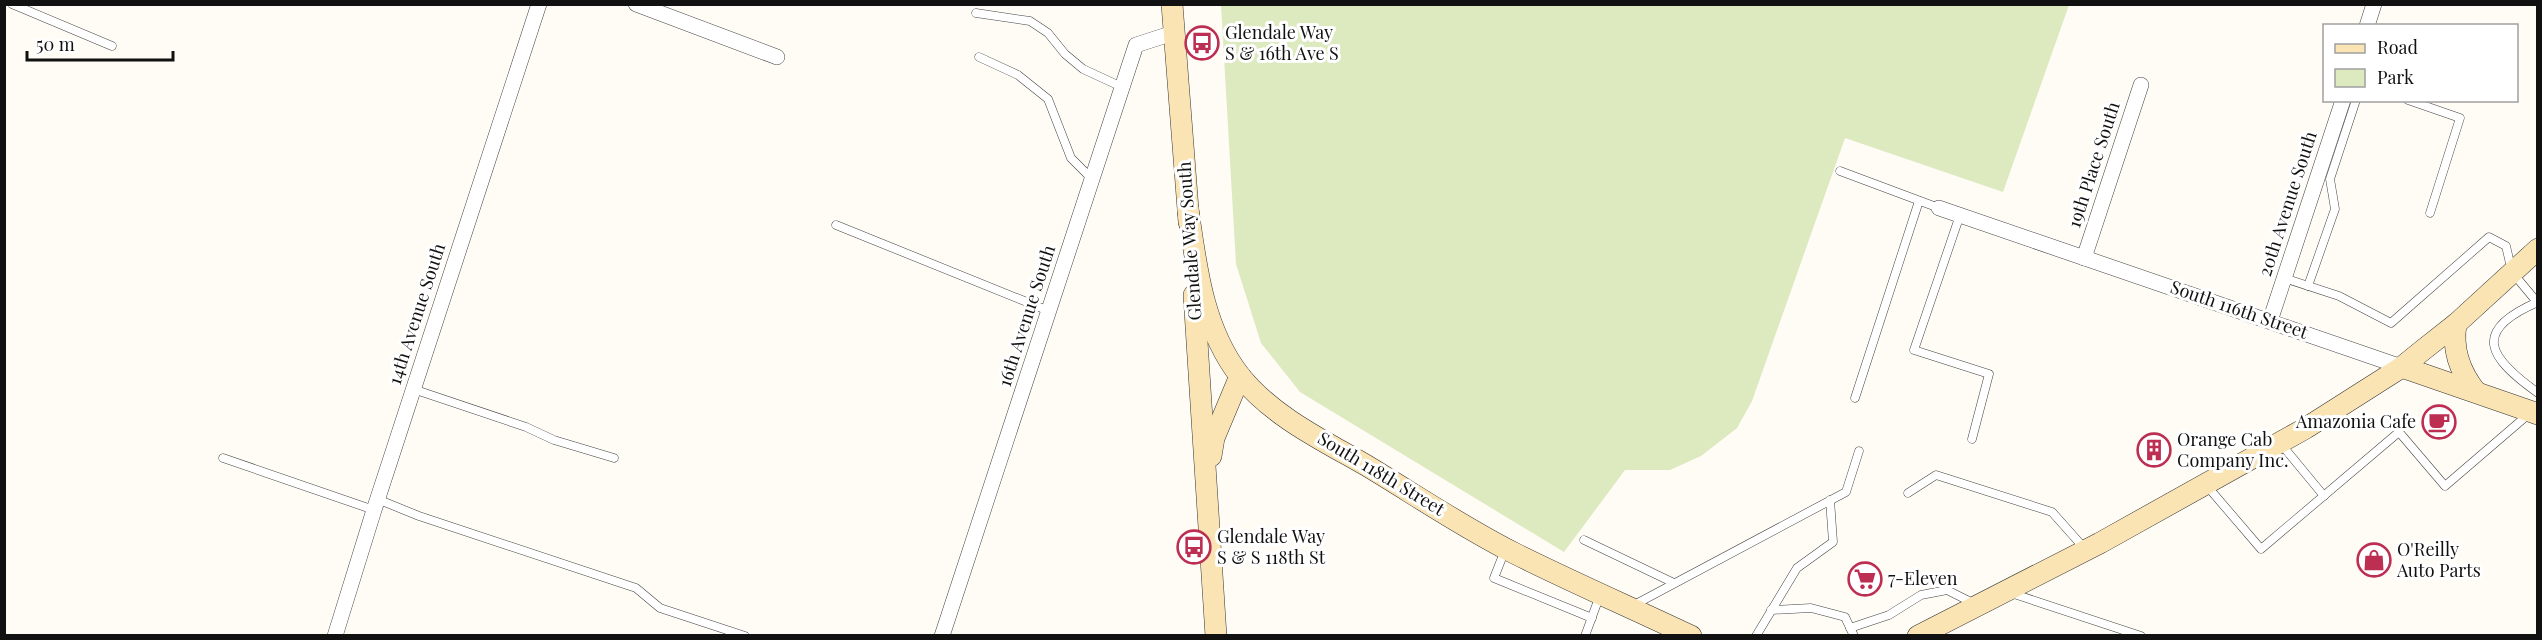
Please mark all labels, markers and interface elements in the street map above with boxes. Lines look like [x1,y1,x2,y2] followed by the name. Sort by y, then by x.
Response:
[1225,20,1339,65] place label: Glendale Way S & 16th Ave S
[27,24,172,62] scale bar
[2323,24,2518,102] legend
[1184,25,1220,61] bus stop icon: Glendale Way S & 16th Ave S
[36,32,75,56] text: 50 m
[2377,35,2418,59] text: Road
[2377,65,2414,89] text: Park
[2061,98,2125,231] street label: 19th Place South
[2252,128,2322,279] street label: 20th Avenue South
[1171,160,1207,321] street label: Glendale Way South
[382,240,450,387] street label: 14th Avenue South
[992,241,1060,390] street label: 16th Avenue South
[2167,274,2312,344] street label: South 116th Street
[2421,404,2457,440] cafe icon: Amazonia Cafe
[2295,409,2416,433] place label: Amazonia Cafe
[1314,426,1450,521] street label: South 118th Street
[2177,427,2288,472] place label: Orange Cab Company Inc.
[2136,432,2172,468] building icon: Orange Cab Company Inc.
[1217,524,1326,569] place label: Glendale Way S & S 118th St
[1176,529,1212,565] bus stop icon: Glendale Way S & S 118th St
[2396,537,2481,582] place label: O'Reilly Auto Parts
[2356,542,2392,578] shop icon: O'Reilly Auto Parts
[1847,561,1883,597] supermarket icon: 7-Eleven
[1888,566,1958,590] place label: 7-Eleven

